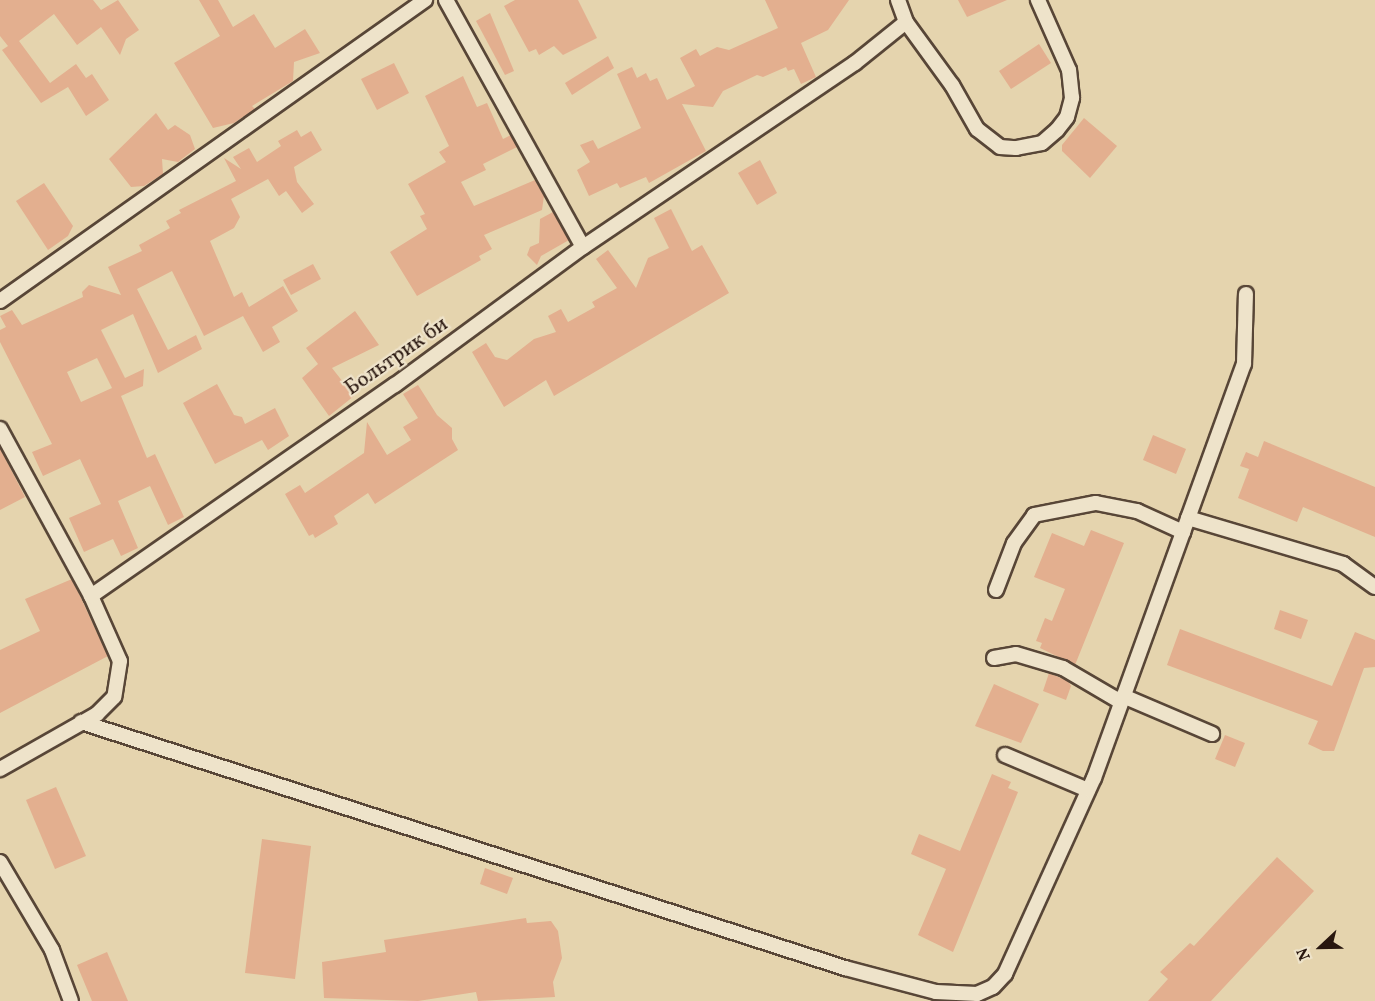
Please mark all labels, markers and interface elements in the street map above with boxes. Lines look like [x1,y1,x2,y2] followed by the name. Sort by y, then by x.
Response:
[341,312,453,402] street label: Больтрик би
[1291,917,1351,977] north arrow
[1292,944,1317,963] text: N

